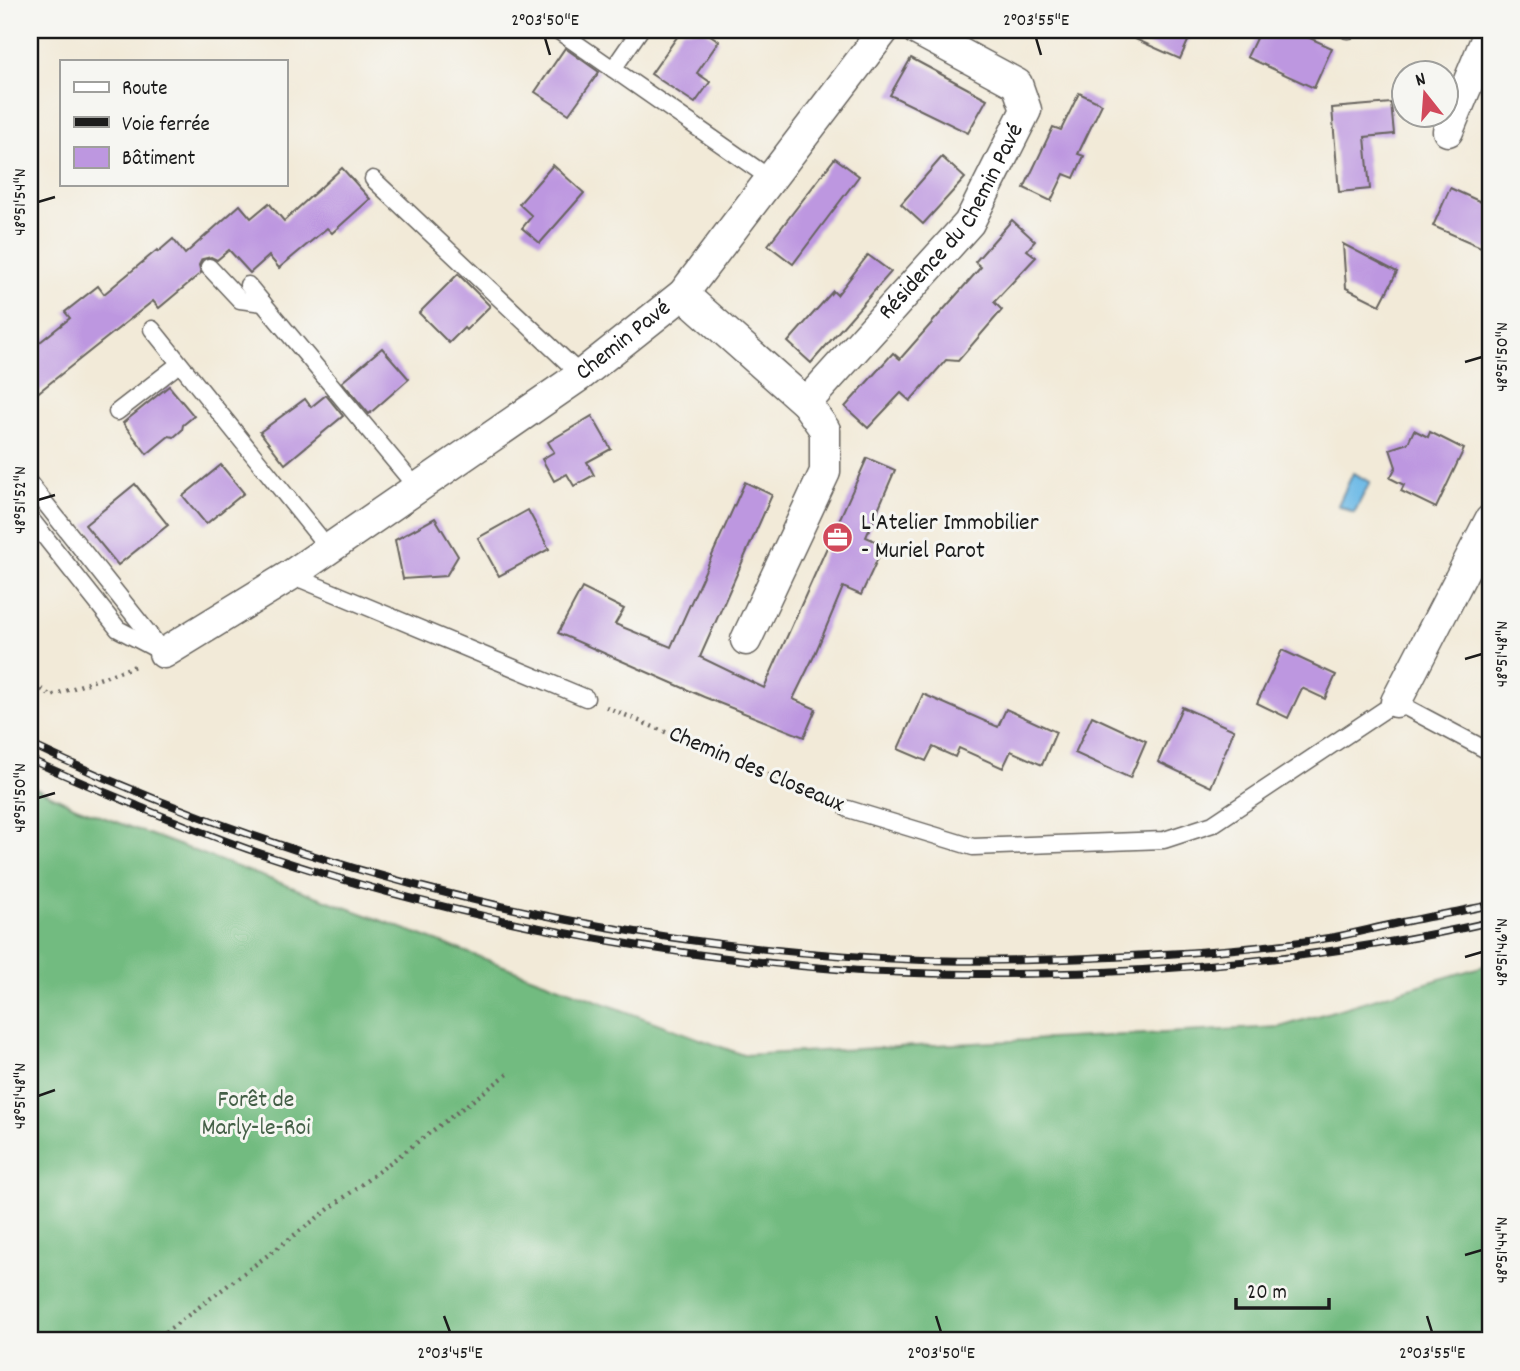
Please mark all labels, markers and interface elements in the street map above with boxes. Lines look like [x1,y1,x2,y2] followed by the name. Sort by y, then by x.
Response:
[511,9,579,34] text: 2°03'50"E
[1003,9,1069,34] text: 2°03'55"E
[60,60,287,186] legend
[1390,60,1460,130] north arrow
[1413,67,1429,95] text: N
[122,75,168,105] text: Route
[122,111,210,141] text: Voie ferrée
[871,118,1033,328] street label: Résidence du Chemin Pavé
[122,145,195,175] text: Bâtiment
[9,168,34,236] text: 48°51'54"N
[569,292,679,390] street label: Chemin Pavé
[1491,322,1516,392] text: 48°51'50"N
[9,466,34,534] text: 48°51'52"N
[861,507,1039,569] place label: L'Atelier Immobilier - Muriel Parot
[821,521,855,555] office icon: L'Atelier Immobilier - Muriel Parot
[1491,621,1516,687] text: 48°51'48"N
[663,718,849,822] street label: Chemin des Closeaux
[9,763,34,833] text: 48°51'50"N
[1491,918,1516,986] text: 48°51'46"N
[9,1063,34,1129] text: 48°51'48"N
[201,1084,311,1146] park label: Forêt de Marly-le-Roi
[1491,1217,1516,1283] text: 48°51'44"N
[1236,1266,1329,1310] scale bar
[1247,1279,1287,1309] text: 20 m
[417,1342,483,1367] text: 2°03'45"E
[907,1342,975,1367] text: 2°03'50"E
[1399,1342,1465,1367] text: 2°03'55"E

